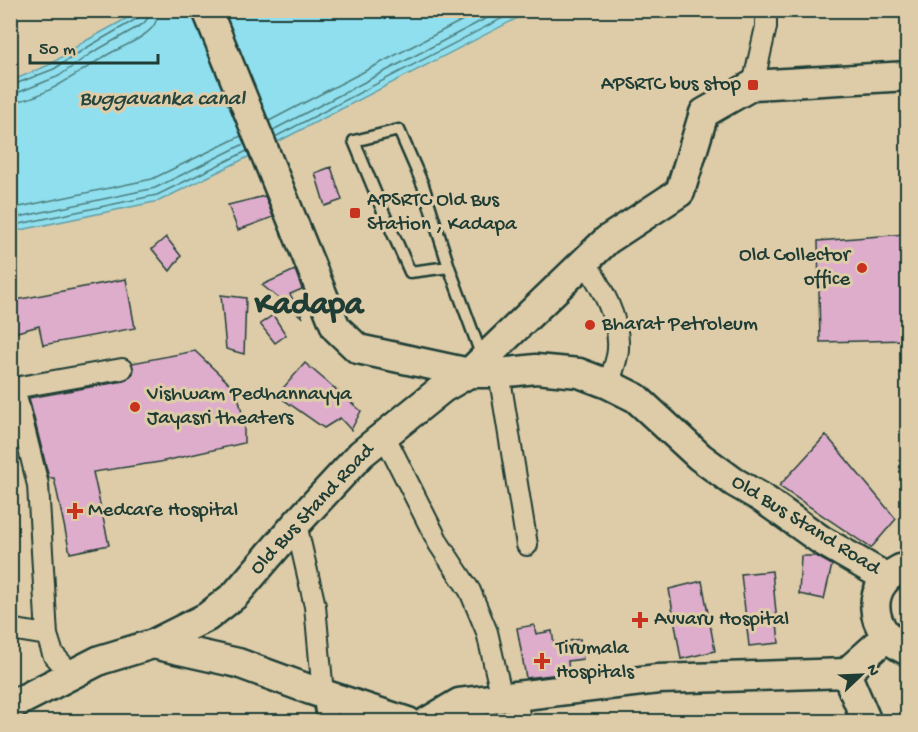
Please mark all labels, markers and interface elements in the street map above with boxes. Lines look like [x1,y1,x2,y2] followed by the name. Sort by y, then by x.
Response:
[30,27,158,65] scale bar
[39,40,76,61] text: 50 m
[601,73,742,98] place label: APSRTC bus stop
[746,78,760,92] marker: APSRTC bus stop
[79,87,246,113] water label: Buggavanka canal
[367,189,518,238] place label: APSRTC Old Bus Station , Kadapa
[348,206,362,220] marker: APSRTC Old Bus Station , Kadapa
[739,244,852,293] place label: Old Collector office
[855,261,869,275] marker: Old Collector office
[254,287,365,325] district label: Kadapa
[601,313,758,338] place label: Bharat Petroleum
[583,318,597,332] marker: Bharat Petroleum
[146,383,353,432] place label: Vishwam Pedhannayya Jayasri theaters
[128,400,142,414] marker: Vishwam Pedhannayya Jayasri theaters
[246,438,382,581] street label: Old Bus Stand Road
[726,470,886,583] street label: Old Bus Stand Road
[88,499,238,524] place label: Medcare Hospital
[66,502,84,520] marker: Medcare Hospital
[654,608,789,633] place label: Avvaru Hospital
[631,611,649,629] marker: Avvaru Hospital
[555,637,635,686] place label: Tirumala Hospitals
[831,645,891,705] north arrow
[533,652,551,670] marker: Tirumala Hospitals
[861,662,883,680] text: N

